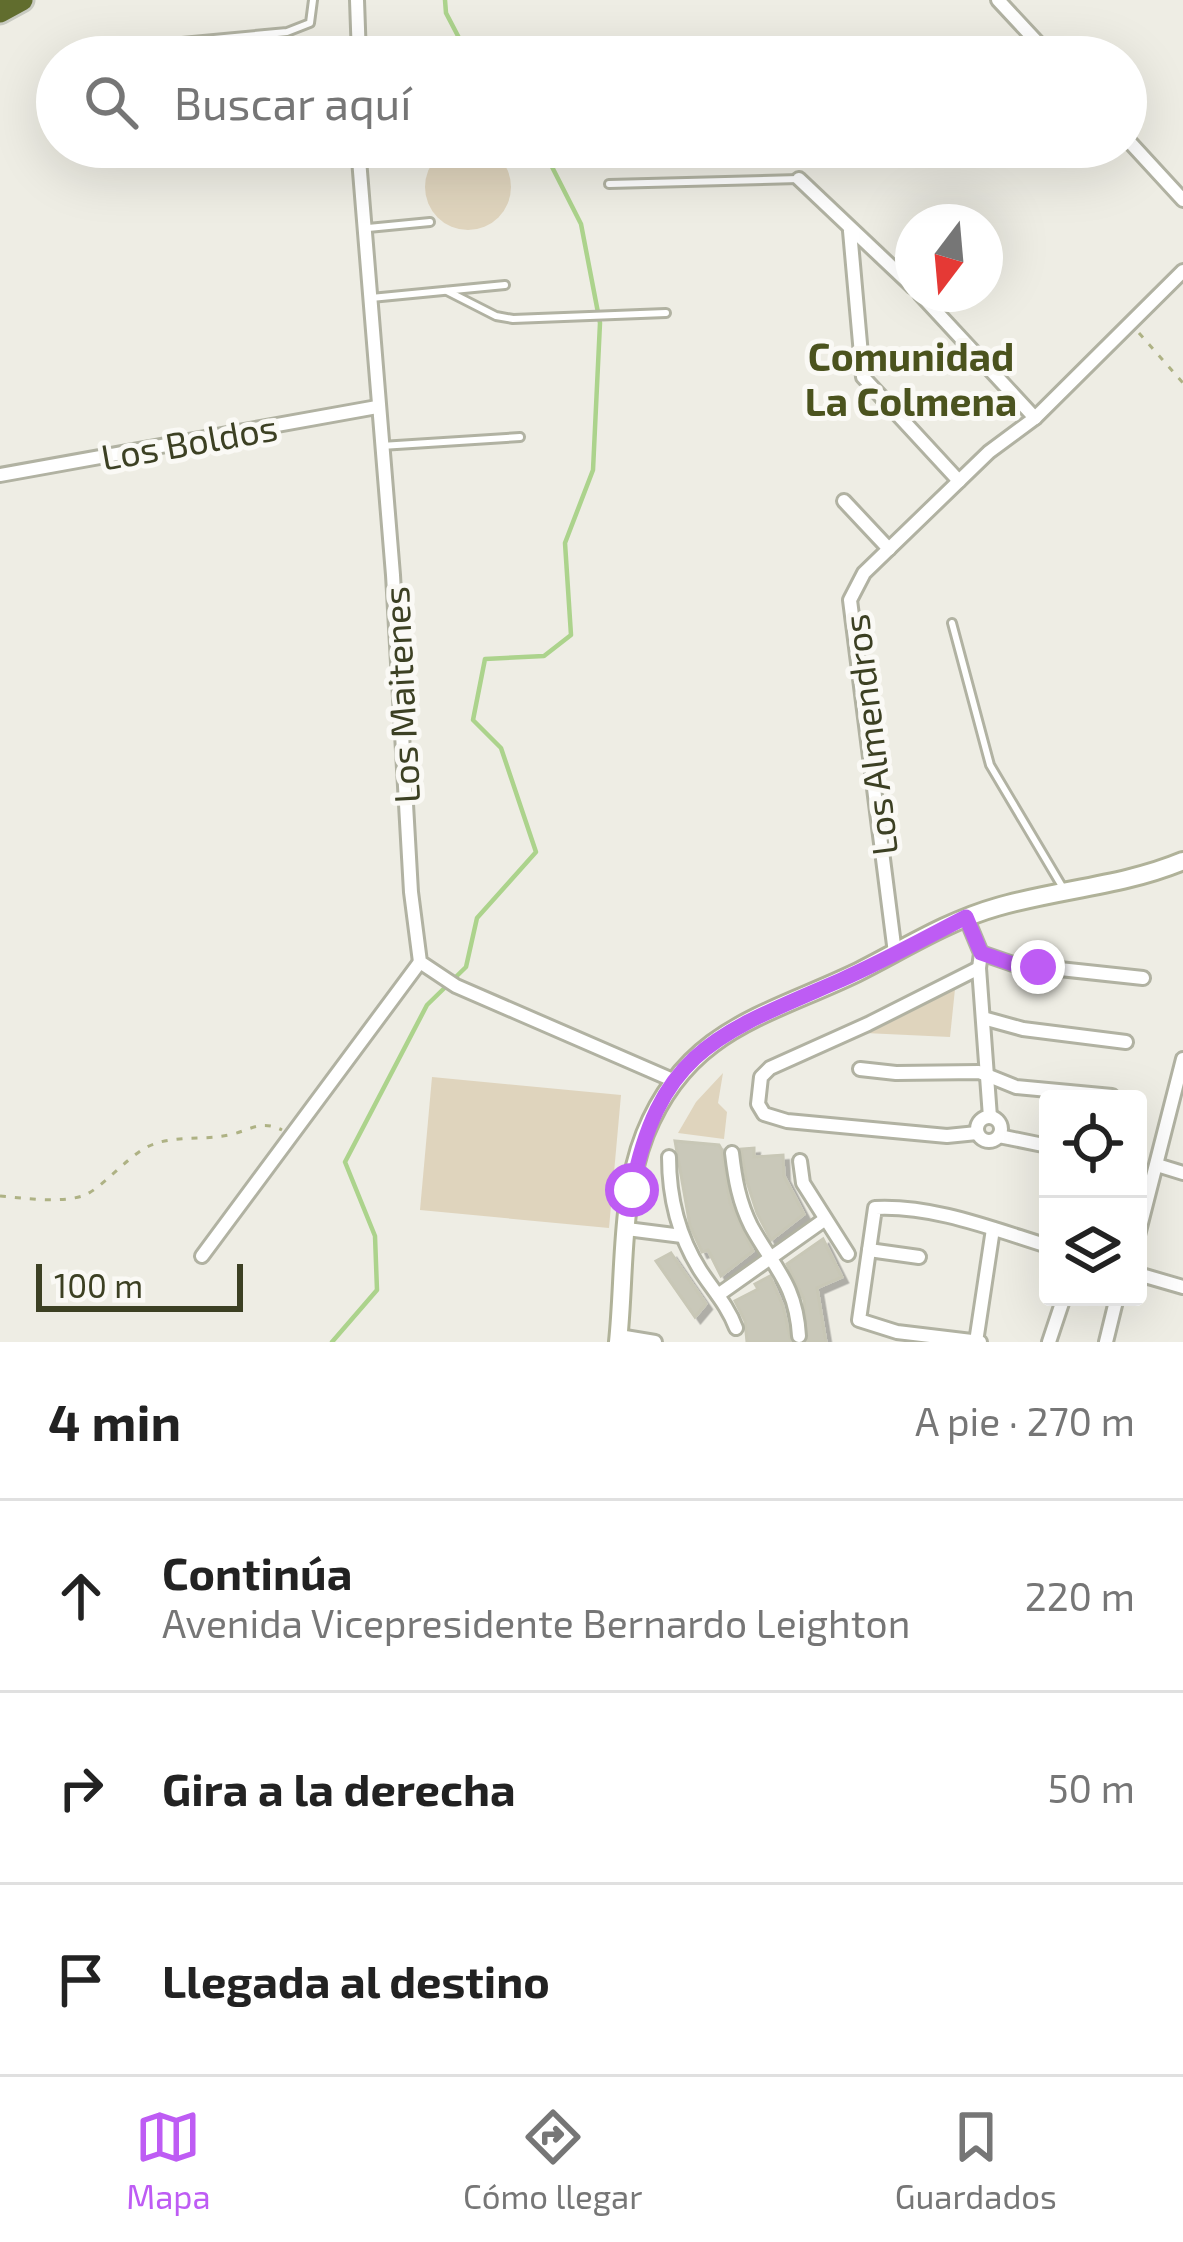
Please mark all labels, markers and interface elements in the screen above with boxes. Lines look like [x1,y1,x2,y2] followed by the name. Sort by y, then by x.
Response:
[36,36,1147,168] search box
[78,69,144,135] icon: search
[174,75,411,129] text: Buscar aquí
[895,204,1003,312] north arrow
[805,332,1017,424] district label: Comunidad La Colmena
[98,404,280,478] street label: Los Boldos
[373,586,427,804] street label: Los Maitenes
[833,612,905,858] street label: Los Almendros
[1011,940,1065,994] route end
[1039,1090,1147,1306] map controls
[1039,1090,1147,1198] button: locate
[605,1163,659,1217] route start
[1039,1198,1147,1306] button: layers
[36,1258,243,1311] scale bar
[54,1265,143,1305] text: 100 m
[48,1390,181,1451] text: 4 min
[915,1397,1135,1444] text: A pie · 270 m
[162,1545,352,1599] text: Continúa
[48,1563,114,1629] icon: ahead
[1025,1572,1135,1619] text: 220 m
[162,1599,910,1646] text: Avenida Vicepresidente Bernardo Leighton
[48,1755,114,1821] icon: right
[162,1761,516,1815] text: Gira a la derecha
[1048,1764,1135,1811] text: 50 m
[48,1947,114,2013] icon: arrive
[162,1953,550,2007] text: Llegada al destino
[126,2104,211,2216] tab: Mapa
[463,2104,642,2216] tab: Cómo llegar
[895,2104,1057,2216] tab: Guardados

